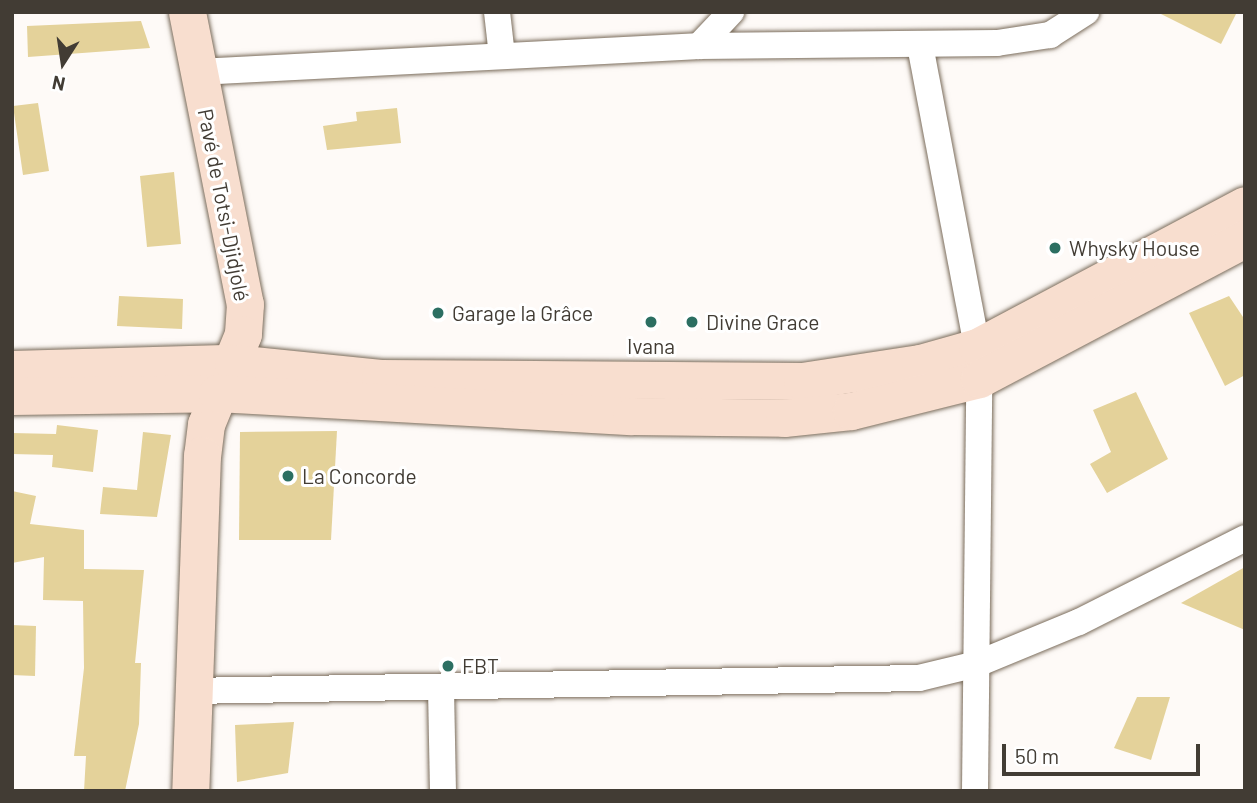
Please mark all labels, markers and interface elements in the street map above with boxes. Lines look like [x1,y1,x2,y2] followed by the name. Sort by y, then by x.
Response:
[28,28,98,98] north arrow
[50,71,67,97] text: N
[193,107,255,303] street label: Pavé de Totsi-Djidjolé
[1069,235,1200,261] place label: Whysky House
[1047,240,1063,256] marker: Whysky House
[452,300,593,326] place label: Garage la Grâce
[430,305,446,321] marker: Garage la Grâce
[706,309,819,335] place label: Divine Grace
[643,314,659,330] marker: Ivana
[684,314,700,330] marker: Divine Grace
[627,333,675,359] place label: Ivana
[302,463,417,489] place label: La Concorde
[280,468,296,484] marker: La Concorde
[462,653,499,679] place label: FBT
[440,658,456,674] marker: FBT
[1005,730,1203,774] scale bar
[1015,743,1059,768] text: 50 m

